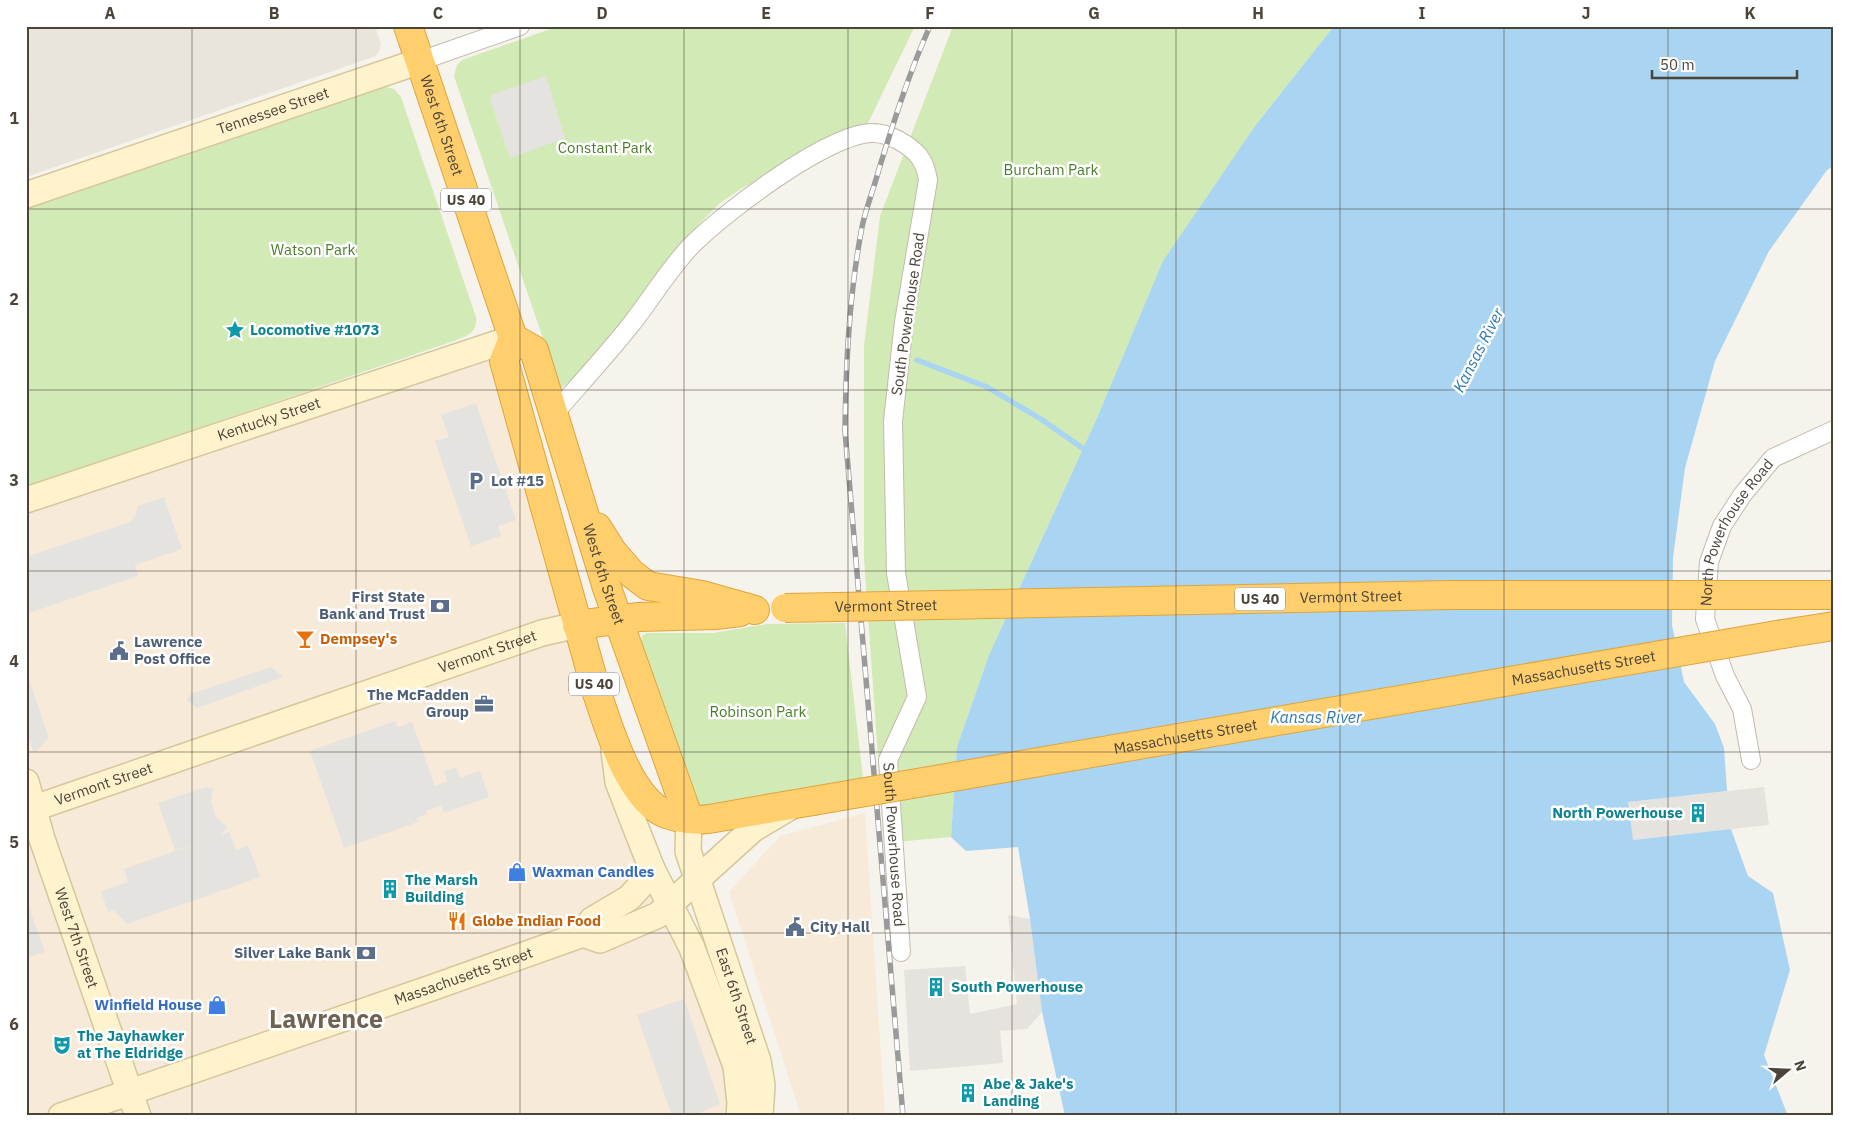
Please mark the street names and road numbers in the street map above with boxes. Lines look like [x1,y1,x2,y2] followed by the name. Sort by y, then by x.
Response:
[416,73,468,178] street label: West 6th Street
[215,83,331,138] street label: Tennessee Street
[441,188,491,212] road number: US 40
[887,231,928,397] street label: South Powerhouse Road
[215,393,323,445] street label: Kentucky Street
[1696,455,1777,607] street label: North Powerhouse Road
[579,521,629,627] street label: West 6th Street
[1299,586,1402,607] street label: Vermont Street
[1235,588,1285,610] road number: US 40
[835,595,937,616] street label: Vermont Street
[436,626,539,677] street label: Vermont Street
[1510,646,1657,690] street label: Massachusetts Street
[569,672,619,696] road number: US 40
[1112,715,1259,758] street label: Massachusetts Street
[52,758,155,809] street label: Vermont Street
[879,762,909,927] street label: South Powerhouse Road
[51,885,103,991] street label: West 7th Street
[392,943,535,1009] street label: Massachusetts Street
[712,945,762,1047] street label: East 6th Street

